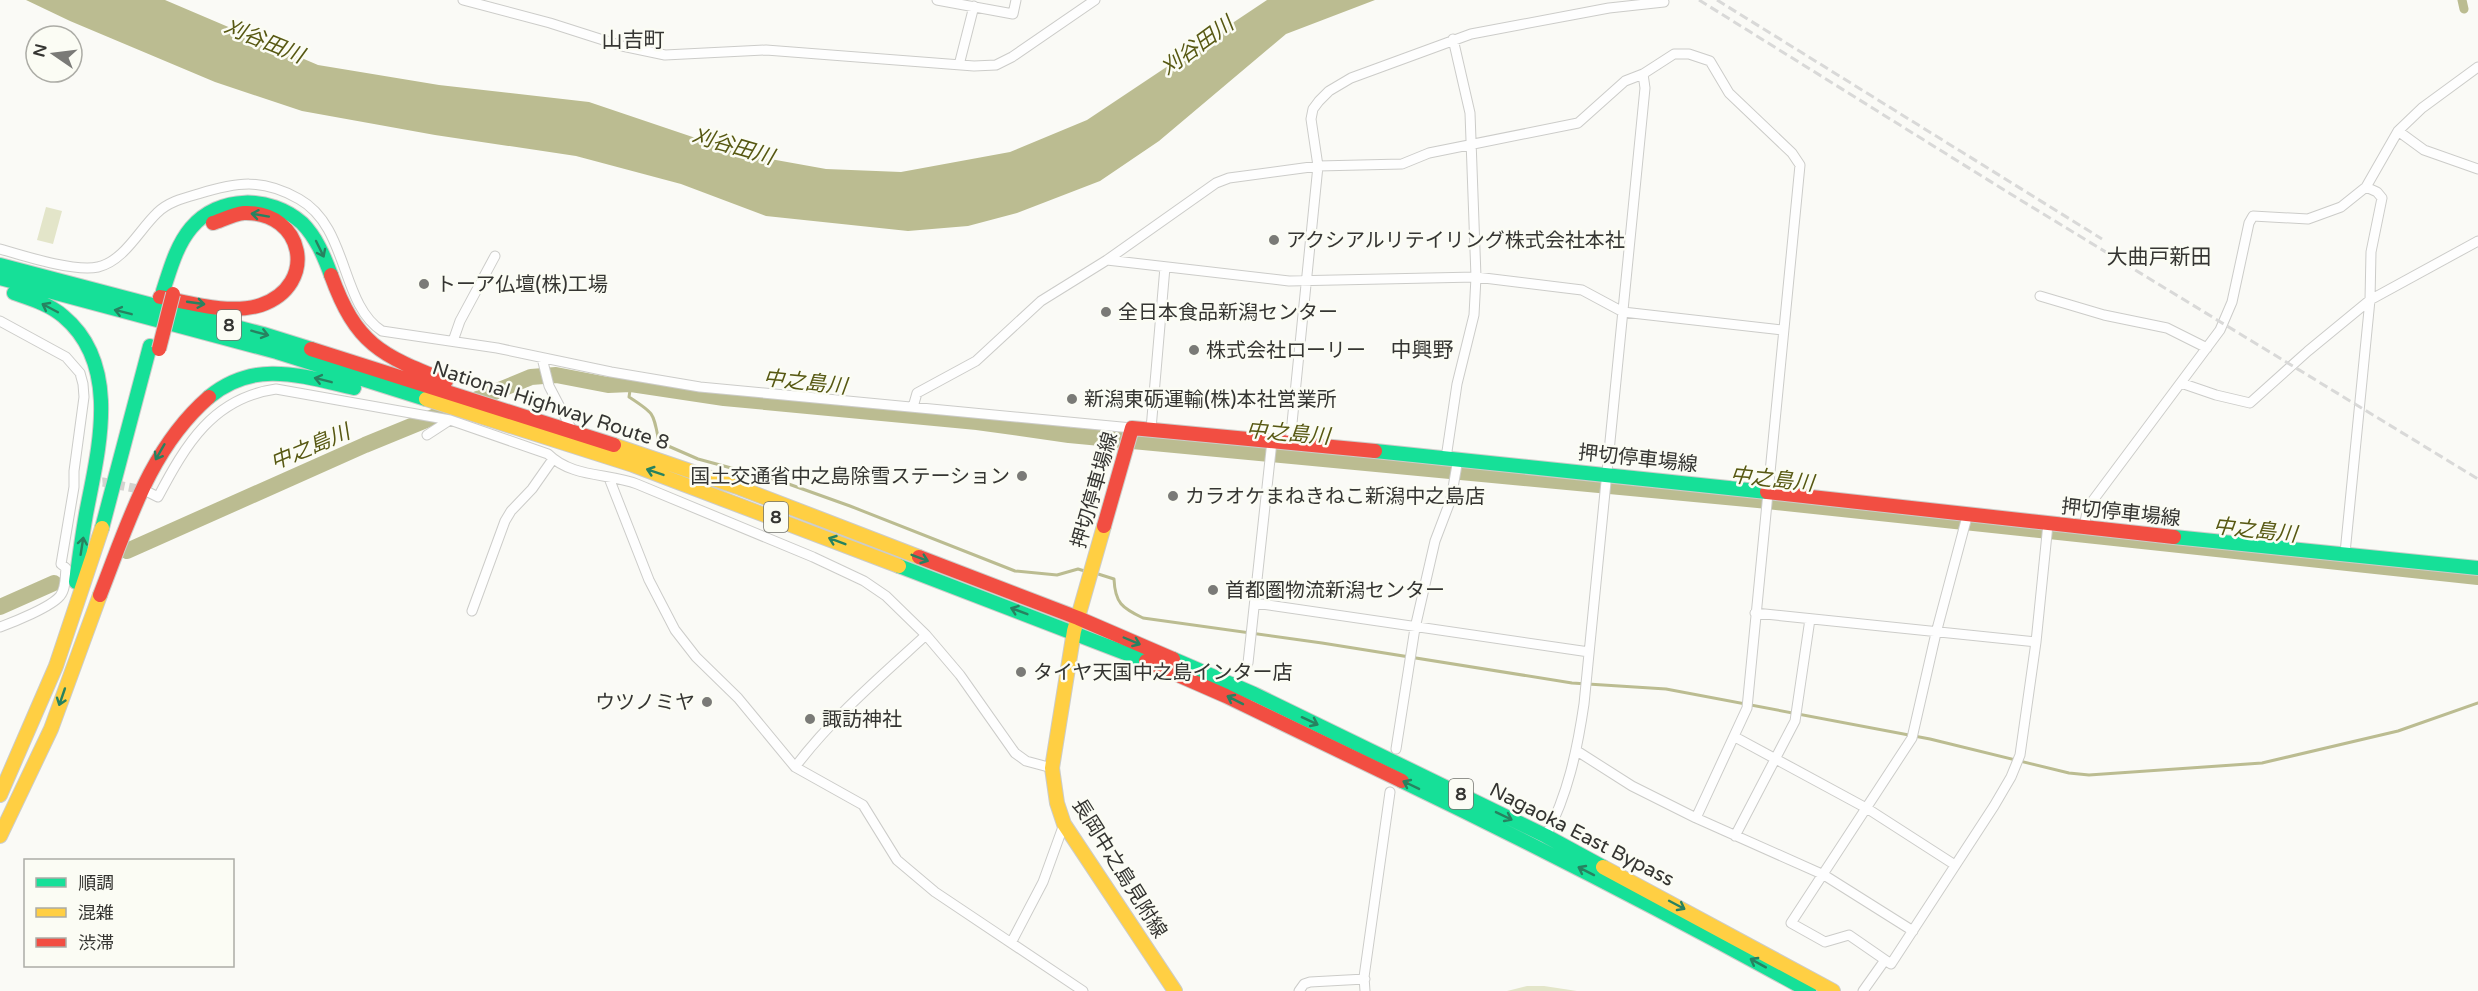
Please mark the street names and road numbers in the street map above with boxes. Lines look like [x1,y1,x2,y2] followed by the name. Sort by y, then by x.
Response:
[217,310,241,340] road number: 8
[429,356,672,456] street label: National Highway Route 8
[1067,429,1123,551] street label: 押切停車場線
[1577,441,1699,477] street label: 押切停車場線
[2060,495,2182,531] street label: 押切停車場線
[764,502,788,532] road number: 8
[1485,778,1678,892] street label: Nagaoka East Bypass
[1449,779,1473,809] road number: 8
[1067,794,1172,943] street label: 長岡中之島見附線

